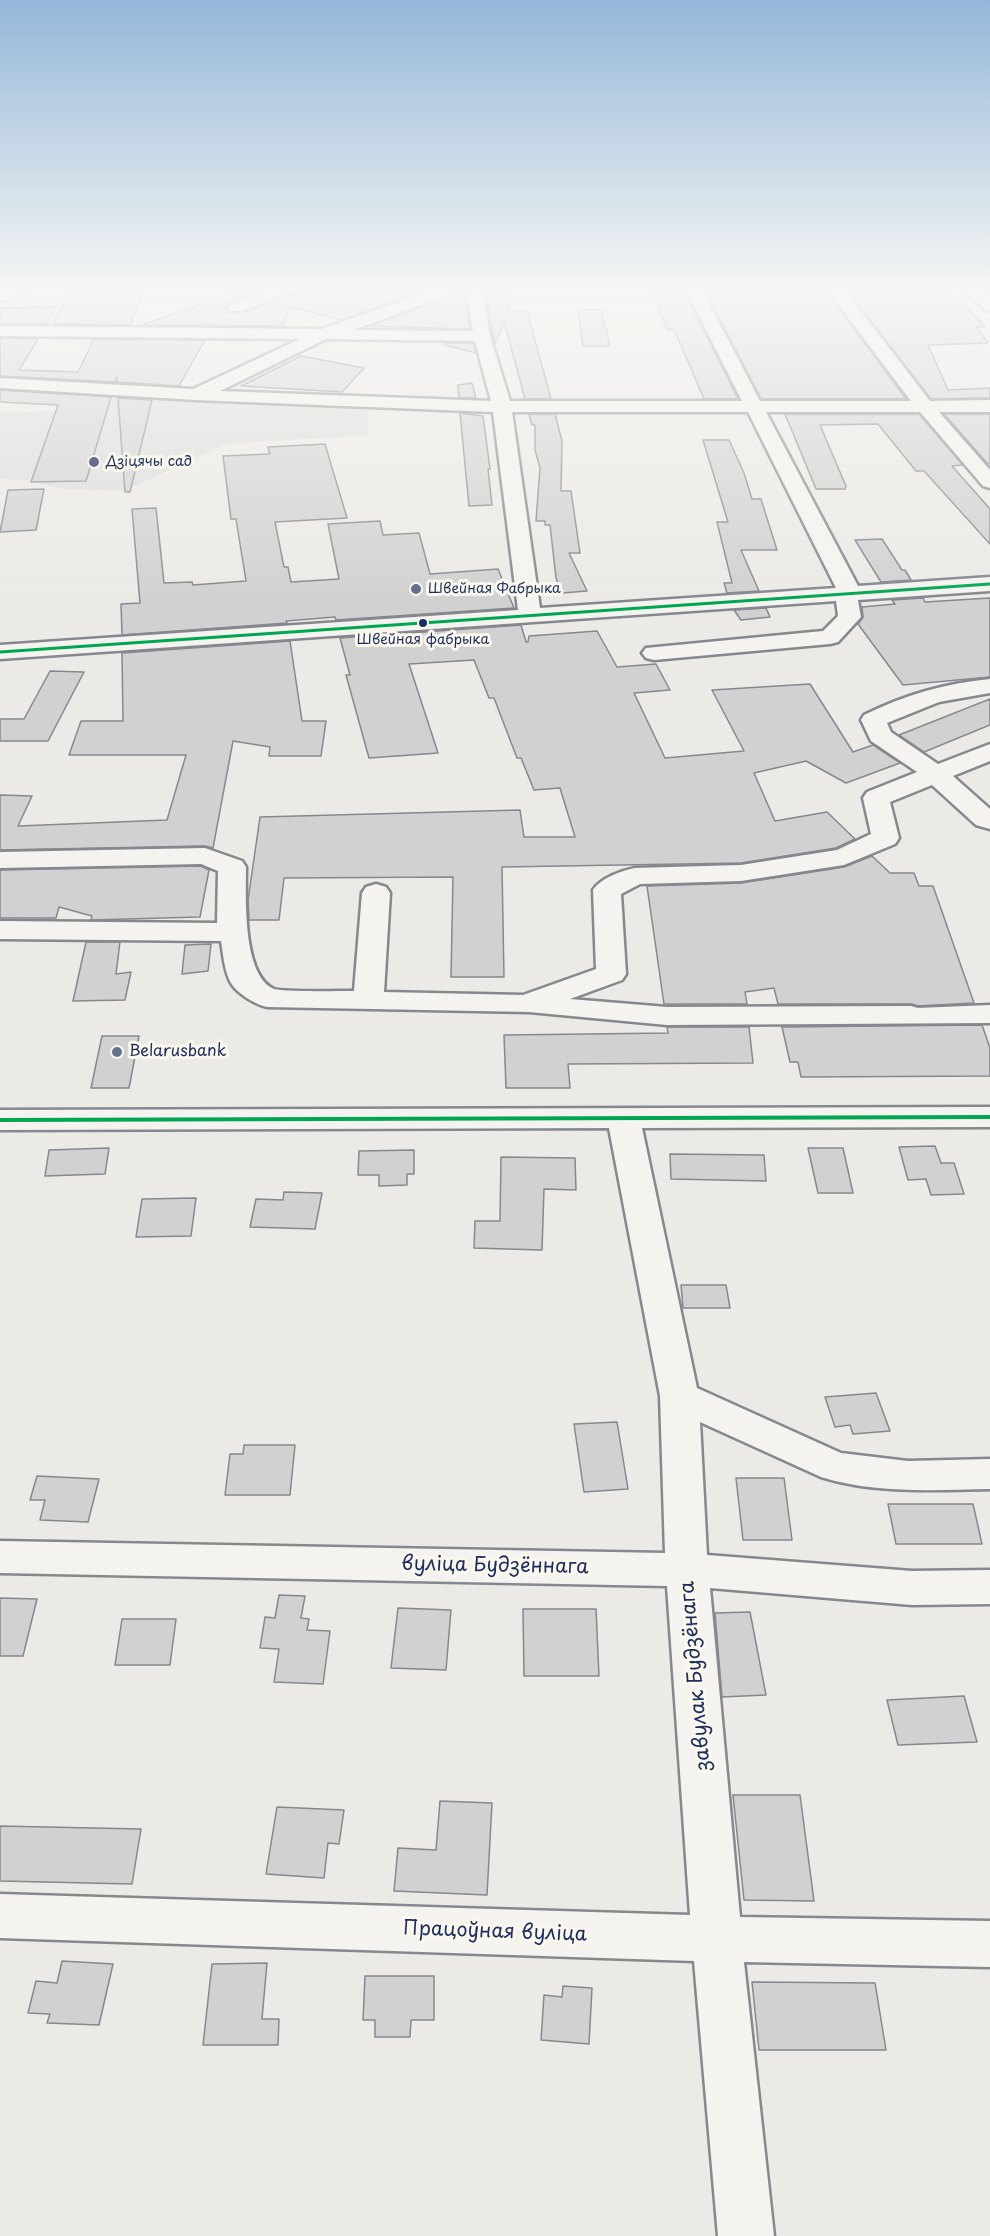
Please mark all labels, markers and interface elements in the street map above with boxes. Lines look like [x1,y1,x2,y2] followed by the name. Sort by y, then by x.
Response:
[106,454,192,470] place label: Дзіцячы сад
[87,455,101,469] marker: Дзіцячы сад
[428,581,561,597] place label: Швейная Фабрыка
[409,582,423,596] marker: Швейная Фабрыка
[417,617,429,629] marker: Швейная фабрыка
[357,632,489,648] place label: Швейная фабрыка
[129,1042,226,1062] place label: Belarusbank
[110,1045,124,1059] marker: Belarusbank
[401,1552,589,1580] street label: вуліца Будзённага
[676,1580,716,1772] street label: завулак Будзёнага
[403,1917,587,1947] street label: Працоўная вуліца

